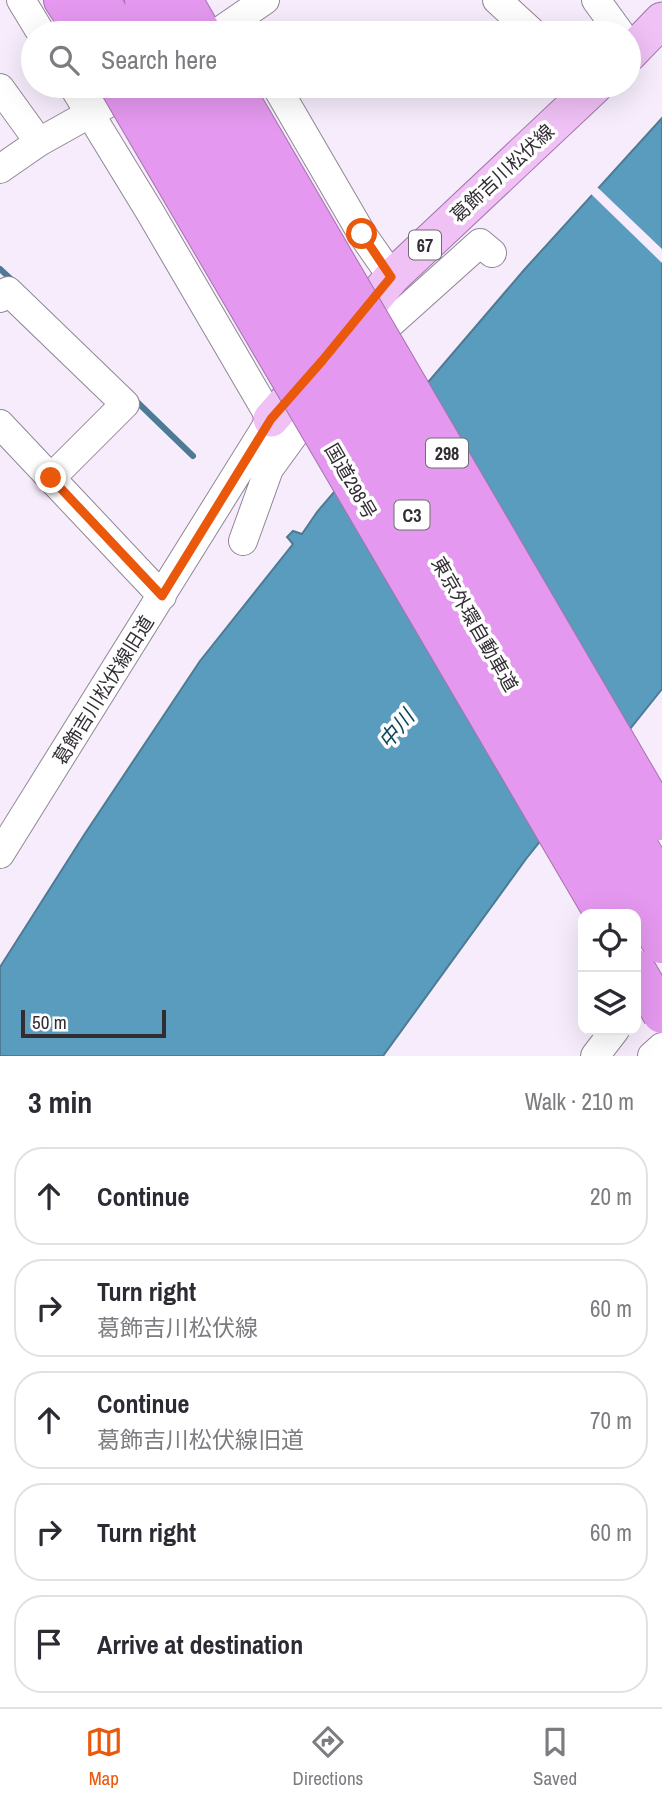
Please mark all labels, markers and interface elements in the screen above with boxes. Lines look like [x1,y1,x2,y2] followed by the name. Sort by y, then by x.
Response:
[21,21,641,98] search box
[45,41,83,79] icon: search
[101,42,217,77] text: Search here
[444,118,560,228] street label: 葛飾吉川松伏線
[346,218,377,249] route start
[409,230,441,260] road number: 67
[426,438,468,467] road number: 298
[319,439,383,523] street label: 国道298号
[35,462,66,493] route end
[394,500,430,530] road number: C3
[426,552,524,696] street label: 東京外環自動車道
[47,611,159,769] street label: 葛飾吉川松伏線旧道
[371,702,422,754] water label: 中川
[578,909,641,1035] map controls
[578,909,641,972] button: locate
[578,972,641,1035] button: layers
[21,1007,166,1039] scale bar
[32,1009,67,1035] text: 50 m
[28,1082,92,1122] text: 3 min
[525,1086,634,1117] text: Walk · 210 m
[30,1177,68,1215] icon: ahead
[97,1179,189,1214] text: Continue
[590,1181,632,1212] text: 20 m
[97,1274,196,1309] text: Turn right
[30,1289,68,1327] icon: right
[590,1293,632,1324] text: 60 m
[97,1312,258,1343] text: 葛飾吉川松伏線
[97,1386,189,1421] text: Continue
[30,1401,68,1439] icon: ahead
[590,1405,632,1436] text: 70 m
[97,1424,304,1455] text: 葛飾吉川松伏線旧道
[30,1513,68,1551] icon: right
[97,1515,196,1550] text: Turn right
[590,1517,632,1548] text: 60 m
[30,1625,68,1663] icon: arrive
[97,1627,303,1662] text: Arrive at destination
[85,1723,123,1791] tab: Map
[292,1723,363,1791] tab: Directions
[533,1723,577,1791] tab: Saved

